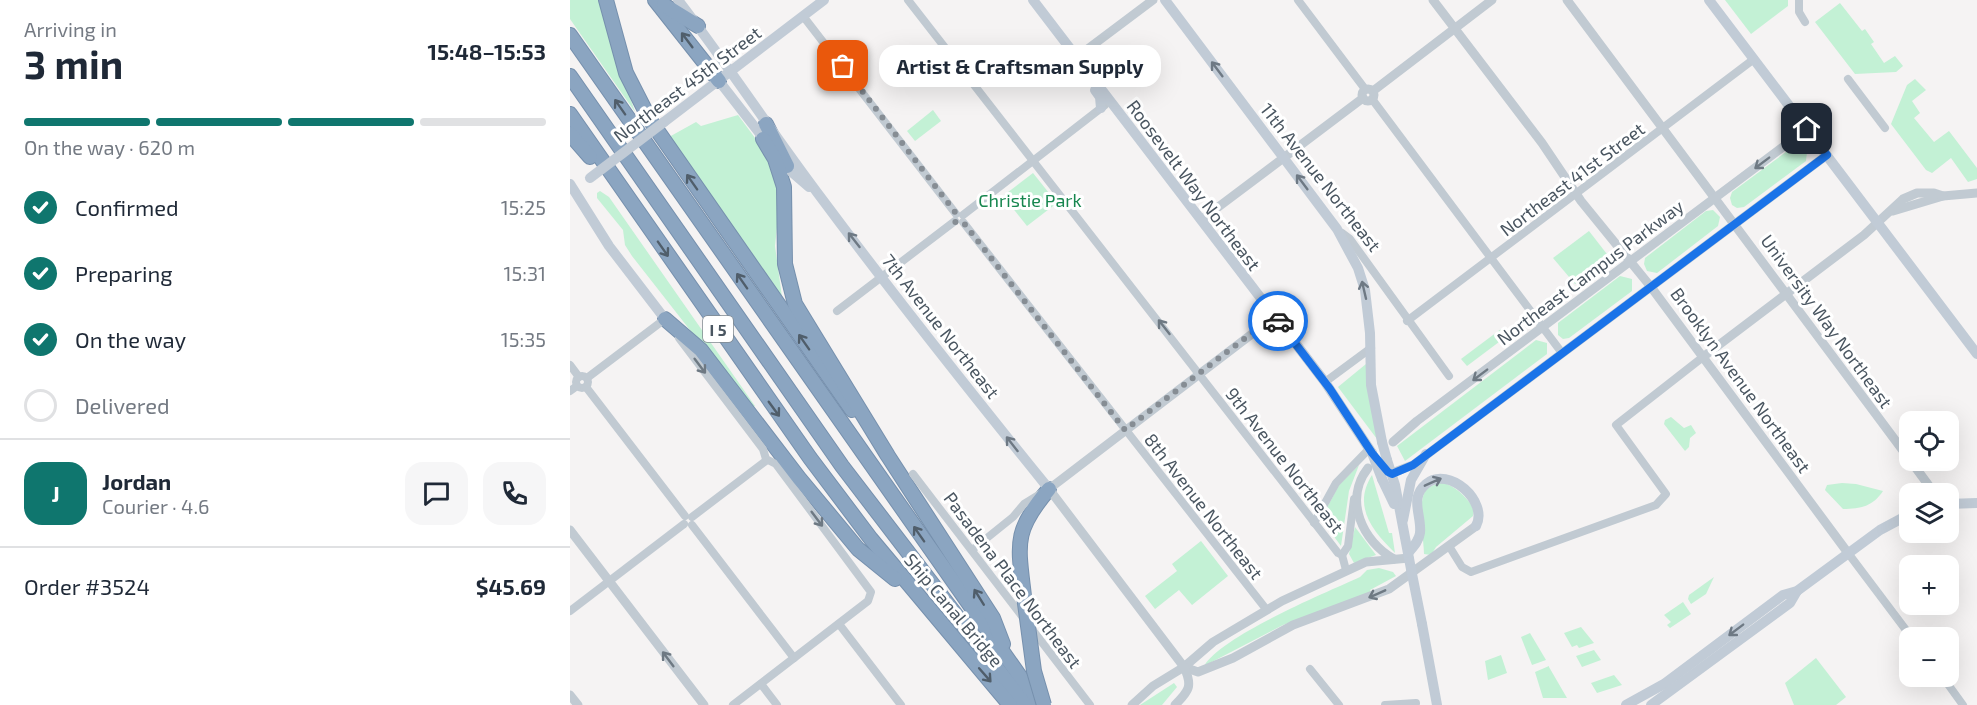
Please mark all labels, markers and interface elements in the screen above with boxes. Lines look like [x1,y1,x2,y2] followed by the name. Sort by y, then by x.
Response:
[24,17,117,41] text: Arriving in
[609,21,765,147] street label: Northeast 45th Street
[681,32,694,48] one-way arrow
[427,38,546,64] text: 15:48–15:53
[24,40,123,87] text: 3 min
[817,40,868,91] pin
[879,45,1161,87] callout: Artist & Craftsman Supply
[826,49,859,82] icon: bag
[897,54,1143,78] text: Artist & Craftsman Supply
[1210,61,1223,77] one-way arrow
[1123,95,1265,275] street label: Roosevelt Way Northeast
[1256,98,1386,256] street label: 11th Avenue Northeast
[614,99,626,115] one-way arrow
[1781,103,1832,154] pin
[1790,112,1823,145] icon: home
[1495,117,1649,241] street label: Northeast 41st Street
[24,135,195,159] text: On the way · 620 m
[1754,157,1770,170] one-way arrow
[686,174,698,190] one-way arrow
[1295,175,1308,191] one-way arrow
[978,189,1082,211] park label: Christie Park
[24,191,57,224] icon: check
[75,194,179,220] text: Confirmed
[1492,194,1688,349] street label: Northeast Campus Parkway
[501,195,546,219] text: 15:25
[1757,230,1898,412] street label: University Way Northeast
[847,232,860,248] one-way arrow
[657,241,669,257] one-way arrow
[878,249,1004,403] street label: 7th Avenue Northeast
[24,257,57,290] icon: check
[75,260,173,286] text: Preparing
[504,261,546,285] text: 15:31
[736,273,748,289] one-way arrow
[1358,281,1370,300] one-way arrow
[1666,283,1816,477] street label: Brooklyn Avenue Northeast
[1248,291,1308,351] courier
[1262,305,1295,338] icon: car
[703,316,733,342] road number: I 5
[1157,319,1170,335] one-way arrow
[24,323,57,356] icon: check
[75,326,186,352] text: On the way
[501,327,546,351] text: 15:35
[798,334,810,350] one-way arrow
[694,357,707,373] one-way arrow
[1472,368,1488,381] one-way arrow
[1221,383,1349,537] street label: 9th Avenue Northeast
[75,392,170,418] text: Delivered
[768,401,781,417] one-way arrow
[1899,411,1959,687] map controls
[1899,411,1959,471] button: locate
[1140,429,1268,583] street label: 8th Avenue Northeast
[1005,436,1018,452] one-way arrow
[405,462,468,525] button: chat
[483,462,546,525] button: phone
[102,468,171,494] text: Jordan
[1423,476,1441,488] one-way arrow
[51,480,60,506] text: J
[1899,483,1959,543] button: layers
[940,488,1087,673] street label: Pasadena Place Northeast
[102,494,209,518] text: Courier · 4.6
[811,511,824,527] one-way arrow
[913,527,925,543] one-way arrow
[900,549,1008,671] street label: Ship Canal Bridge
[1899,555,1959,615] button: +
[24,573,150,599] text: Order #3524
[476,573,546,599] text: $45.69
[973,589,985,606] one-way arrow
[1368,589,1386,601] one-way arrow
[1728,623,1744,636] one-way arrow
[1899,627,1959,687] button: −
[662,651,674,667] one-way arrow
[978,667,992,682] one-way arrow

